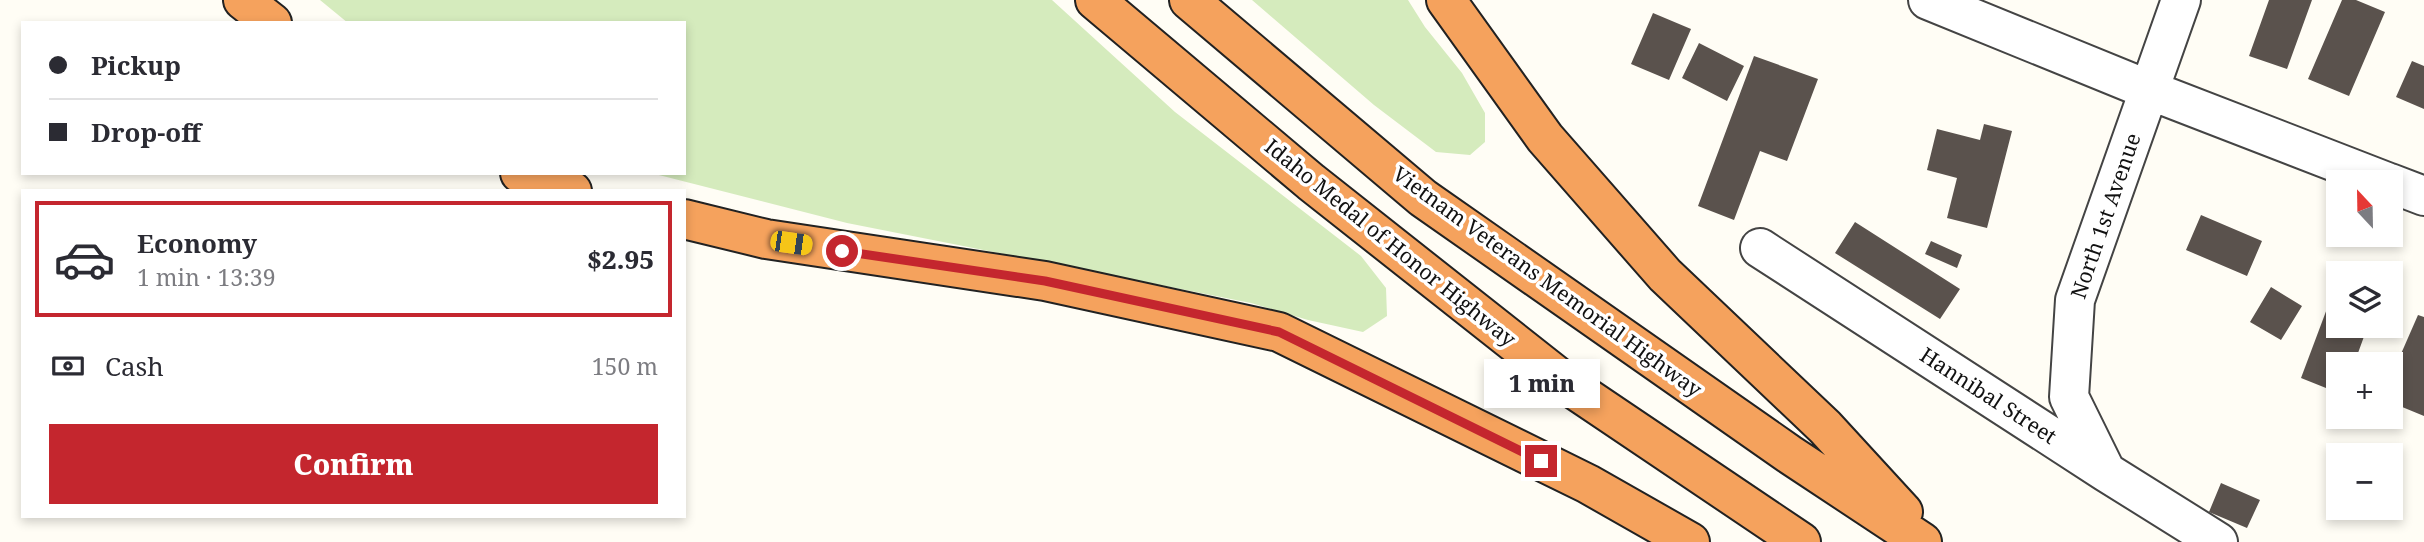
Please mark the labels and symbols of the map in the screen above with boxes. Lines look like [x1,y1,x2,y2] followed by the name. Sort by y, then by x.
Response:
[2064,129,2147,302] street label: North 1st Avenue
[1259,132,1522,352] street label: Idaho Medal of Honor Highway
[1387,160,1708,403] street label: Vietnam Veterans Memorial Highway
[2326,170,2403,247] north arrow
[769,230,814,256] car
[826,235,858,267] route start
[1915,341,2062,450] street label: Hannibal Street
[1483,360,1599,408] callout: 1 min
[1525,445,1557,477] route end

